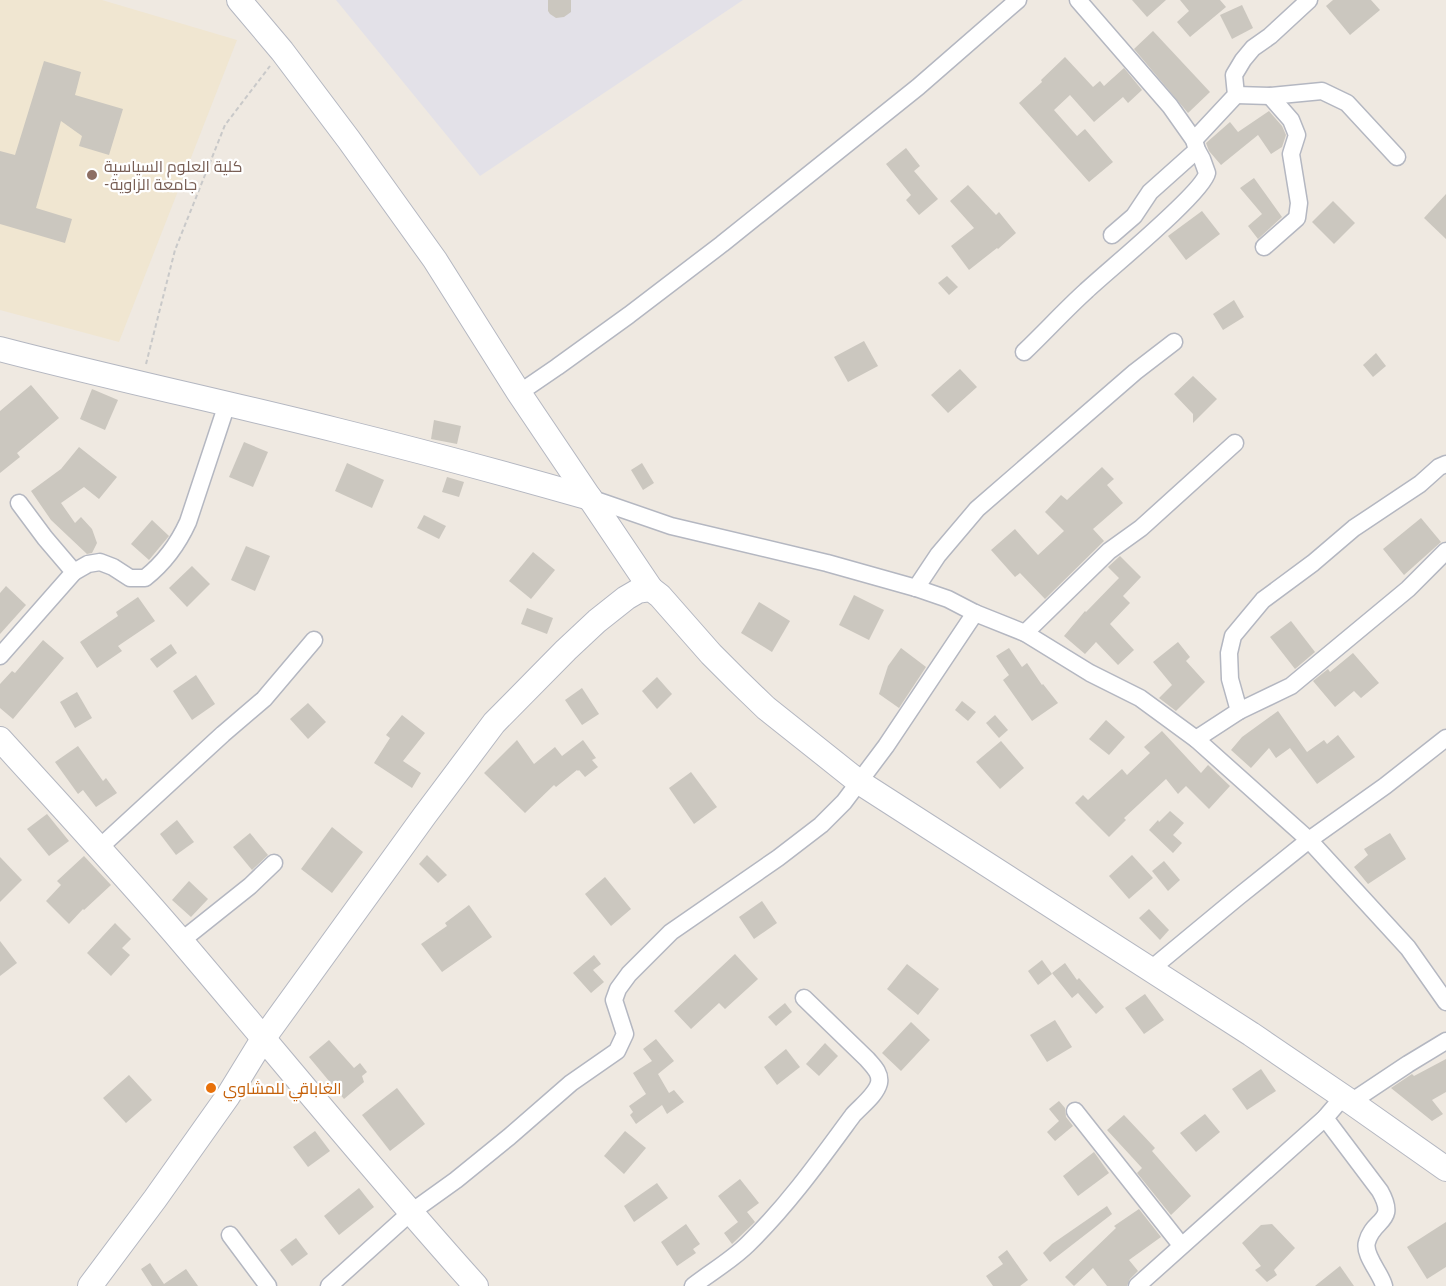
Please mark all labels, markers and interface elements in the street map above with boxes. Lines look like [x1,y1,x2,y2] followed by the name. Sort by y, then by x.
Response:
[104,157,243,194] place label: كلية العلوم السياسية -جامعة الزاوية
[85,168,99,182] marker: كلية العلوم السياسية -جامعة الزاوية
[223,1079,342,1102] place label: الغاباقي للمشاوي
[204,1081,218,1095] marker: الغاباقي للمشاوي

